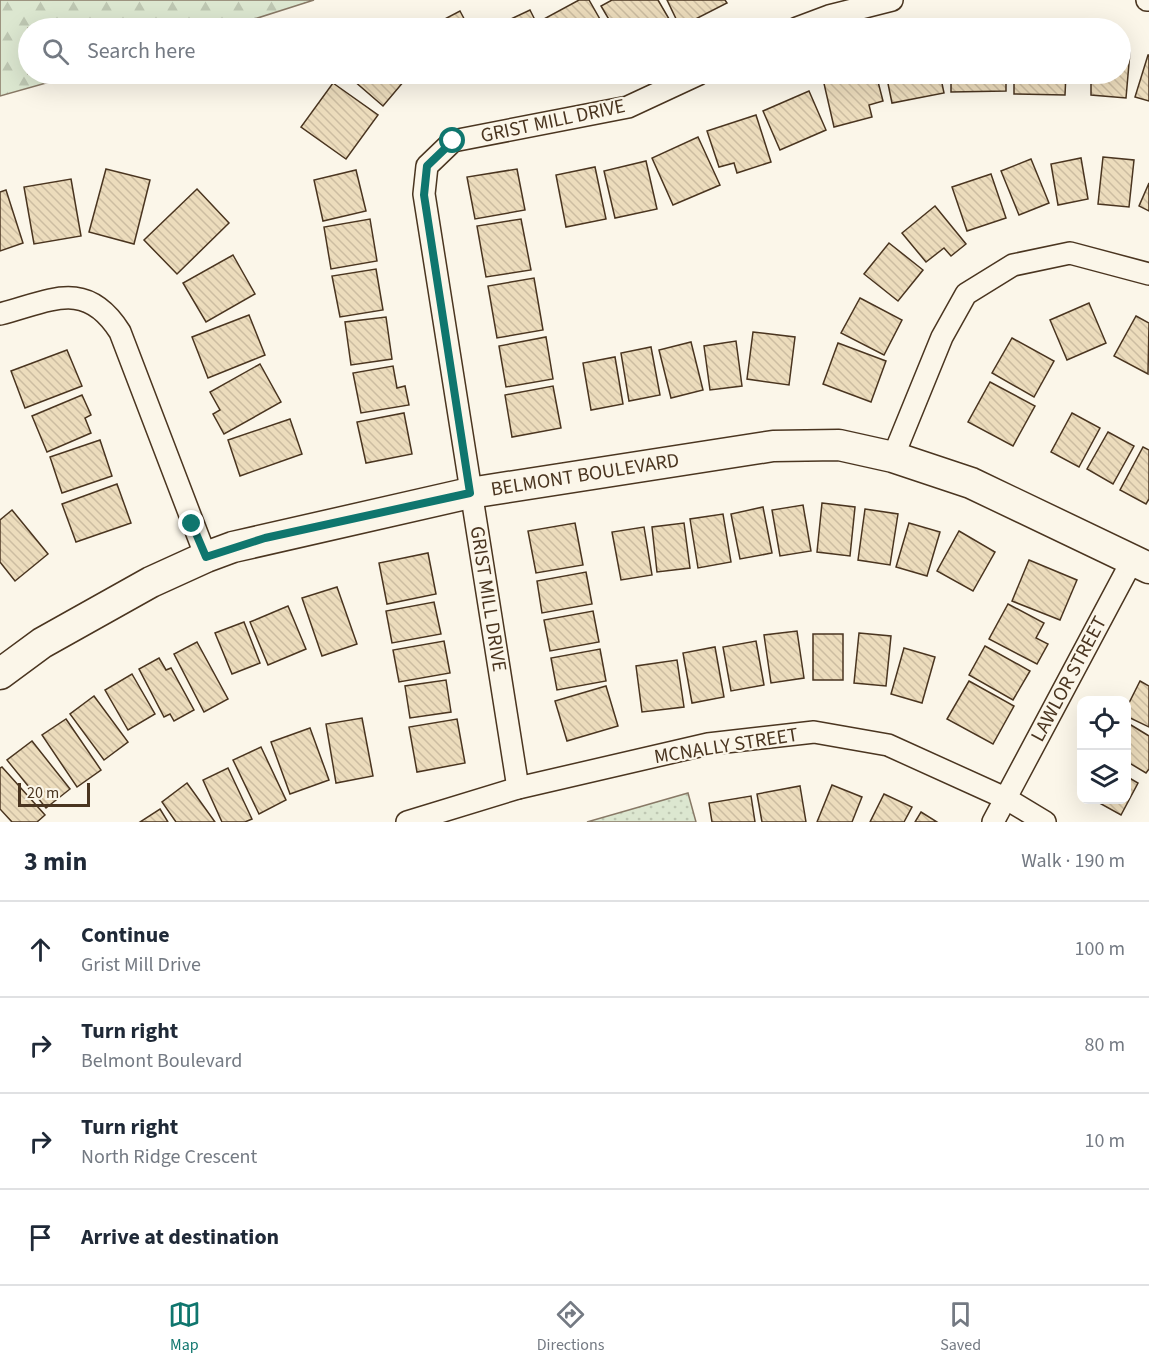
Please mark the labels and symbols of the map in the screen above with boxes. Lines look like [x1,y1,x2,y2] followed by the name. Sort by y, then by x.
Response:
[478,92,628,150] street label: GRIST MILL DRIVE
[439,127,465,153] route start
[489,446,681,504] street label: BELMONT BOULEVARD
[178,510,204,536] route end
[463,524,513,674] street label: GRIST MILL DRIVE
[1024,611,1114,747] street label: LAWLOR STREET
[652,721,800,771] street label: MCNALLY STREET
[18,780,90,808] scale bar

